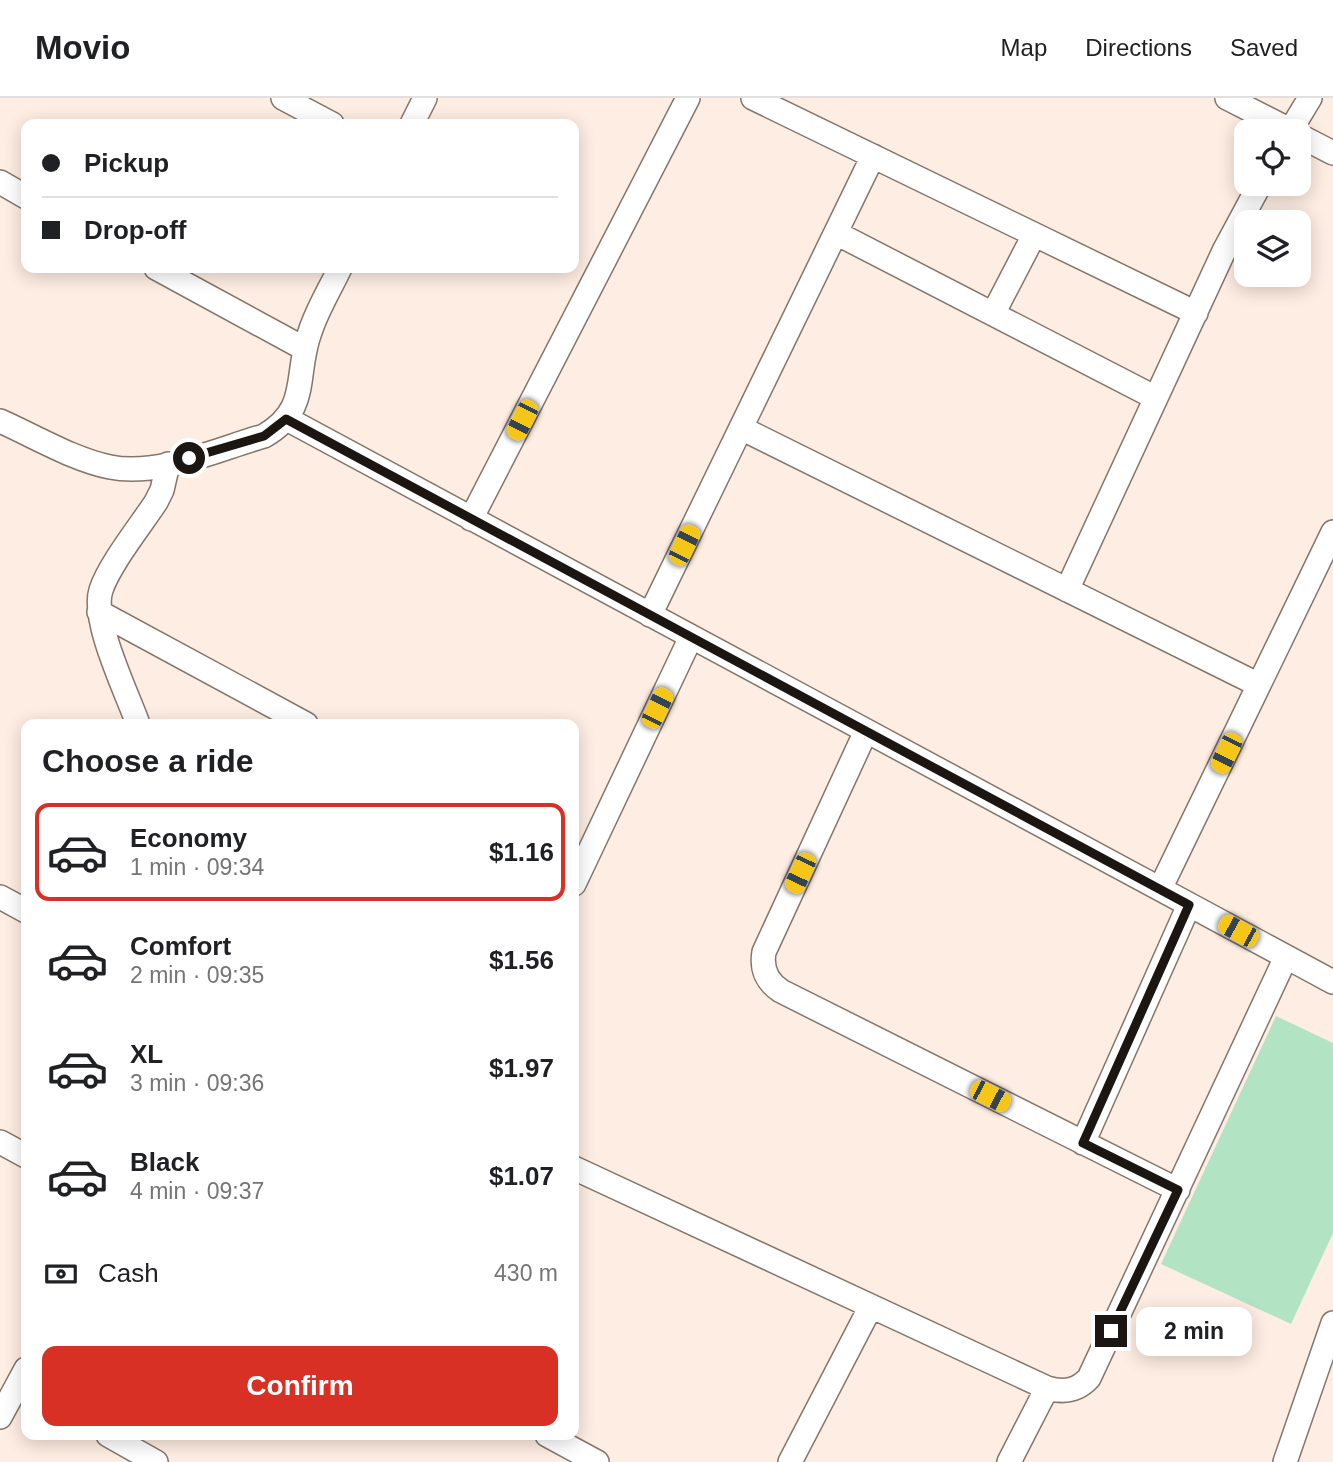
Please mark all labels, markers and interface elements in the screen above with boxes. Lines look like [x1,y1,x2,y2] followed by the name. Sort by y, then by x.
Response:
[35,29,130,66] text: Movio
[1001,34,1047,61] text: Map
[1085,34,1192,61] text: Directions
[1230,34,1298,61] text: Saved
[1234,119,1311,287] map controls
[1234,119,1311,196] button: locate
[84,148,169,178] text: Pickup
[1234,210,1311,287] button: layers
[84,215,187,245] text: Drop-off
[504,397,541,443] car
[173,442,205,474] route start
[666,522,703,568] car
[639,685,676,731] car
[1208,730,1245,776] car
[42,743,254,779] text: Choose a ride
[46,821,109,884] icon: car
[130,823,247,853] text: Economy
[489,837,554,867] text: $1.16
[782,850,819,896] car
[130,854,264,880] text: 1 min · 09:34
[1215,912,1262,950] car
[46,929,109,992] icon: car
[130,931,231,961] text: Comfort
[489,945,554,975] text: $1.56
[130,962,264,988] text: 2 min · 09:35
[46,1037,109,1100] icon: car
[130,1039,163,1069] text: XL
[489,1053,554,1083] text: $1.97
[130,1070,264,1096] text: 3 min · 09:36
[967,1077,1014,1115] car
[46,1145,109,1208] icon: car
[130,1147,199,1177] text: Black
[489,1161,554,1191] text: $1.07
[130,1178,264,1204] text: 4 min · 09:37
[42,1255,80,1293] icon: cash
[98,1258,159,1288] text: Cash
[494,1260,558,1286] text: 430 m
[1136,1306,1251,1356] callout: 2 min
[1095,1315,1127,1347] route end
[1164,1318,1224,1344] text: 2 min
[42,1346,558,1426] button: Confirm

